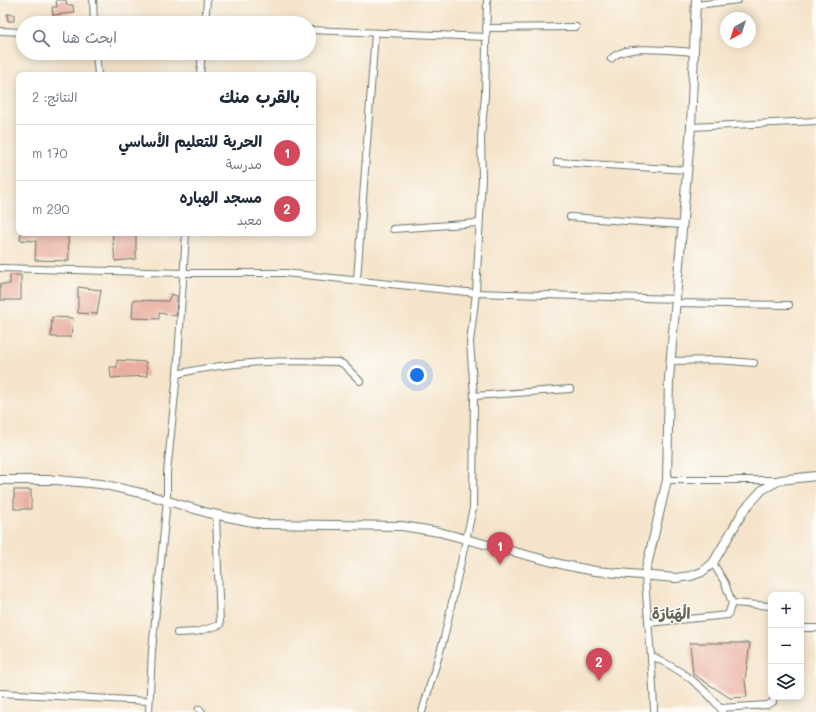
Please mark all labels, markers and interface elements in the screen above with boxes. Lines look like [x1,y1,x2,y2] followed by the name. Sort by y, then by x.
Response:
[720,12,756,48] north arrow
[16,16,316,60] search box
[30,27,52,49] icon: search
[62,27,117,47] text: ابحث هنا
[219,85,300,107] text: بالقرب منك
[32,88,77,105] text: النتائج: 2
[119,131,262,151] text: الحرية للتعليم الأساسي
[32,144,68,161] text: 170 m
[284,144,290,161] text: 1
[226,155,262,172] text: مدرسة
[180,187,262,207] text: مسجد الهباره
[32,200,70,217] text: 290 m
[283,200,291,217] text: 2
[237,211,262,228] text: معبد
[407,365,427,385] your location
[487,532,513,565] pin: 1
[768,592,804,700] map controls
[768,592,804,628] button: +
[652,603,690,623] district label: الْهَبَارَة
[768,628,804,664] button: −
[586,648,612,681] pin: 2
[768,664,804,700] button: layers

